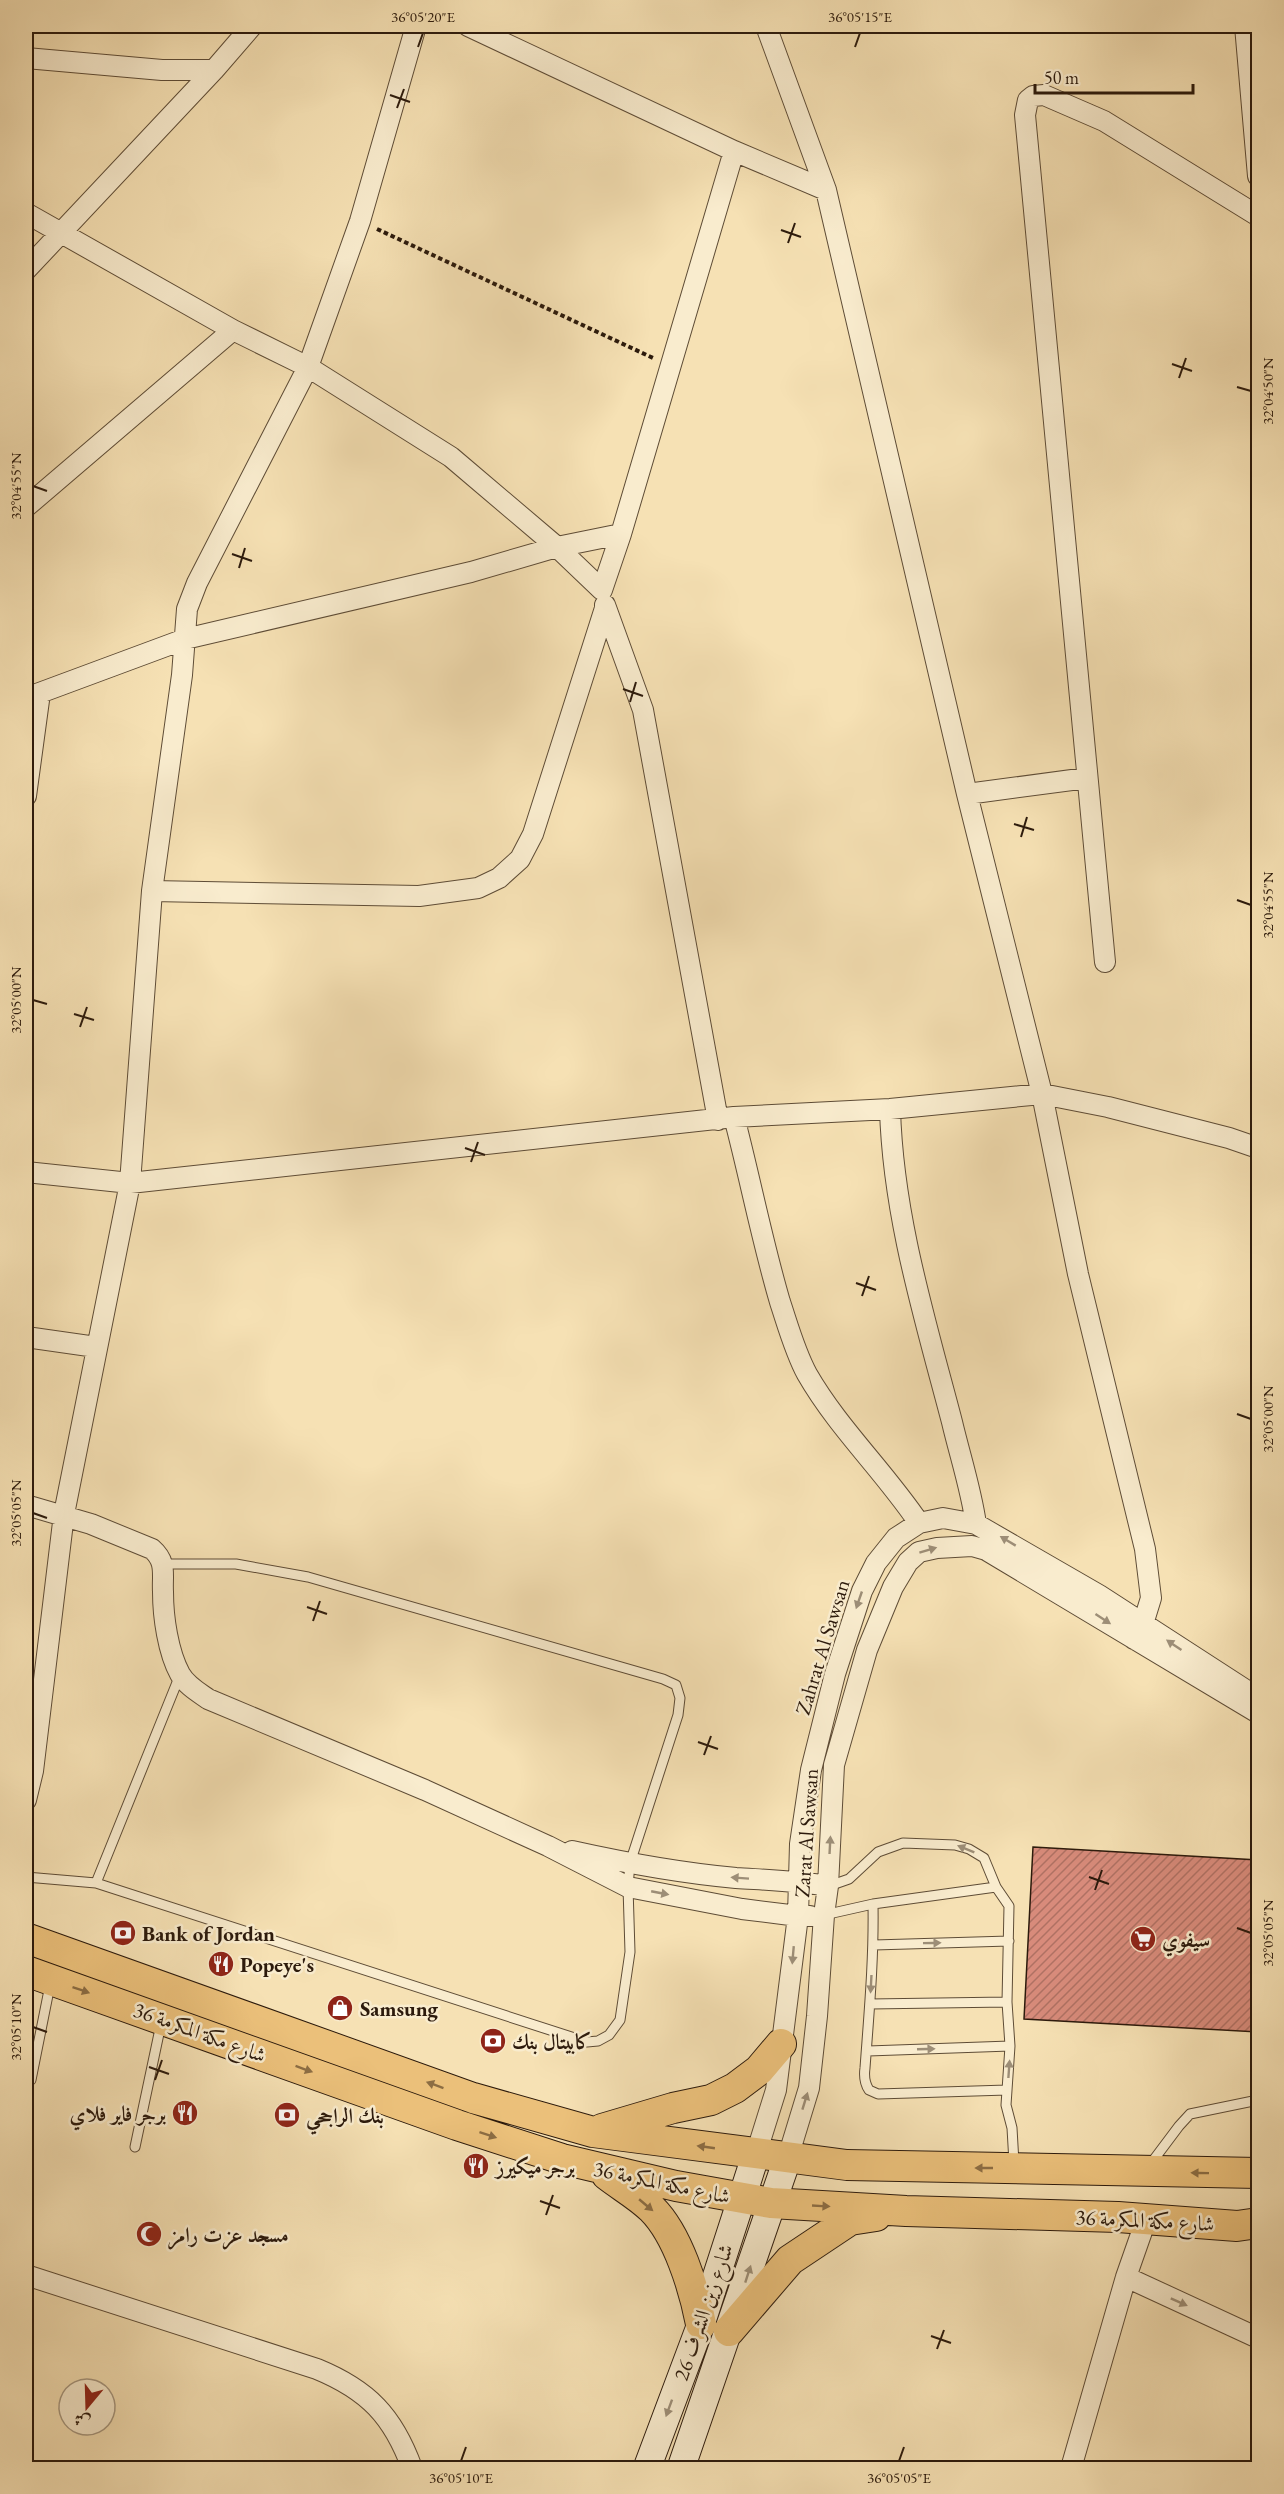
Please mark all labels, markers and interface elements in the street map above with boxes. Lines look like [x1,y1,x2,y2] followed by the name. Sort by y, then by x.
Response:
[391,7,456,26] text: 36°05'20"E
[828,7,893,26] text: 36°05'15"E
[1035,57,1192,95] scale bar
[1044,66,1079,89] text: 50 m
[1258,357,1277,425] text: 32°04'50"N
[6,452,25,520] text: 32°04'55"N
[1258,871,1277,939] text: 32°04'55"N
[6,966,25,1034] text: 32°05'00"N
[1258,1385,1277,1453] text: 32°05'00"N
[6,1479,25,1547] text: 32°05'05"N
[1000,1536,1016,1547] one-way arrow
[919,1545,937,1554] one-way arrow
[789,1576,855,1718] street label: Zahrat Al Sawsan
[854,1591,864,1609] one-way arrow
[1095,1613,1111,1624] one-way arrow
[1165,1639,1182,1650] one-way arrow
[788,1768,824,1898] street label: Zarat Al Sawsan
[826,1836,835,1855] one-way arrow
[957,1844,975,1854] one-way arrow
[731,1873,750,1883] one-way arrow
[650,1889,669,1898] one-way arrow
[1258,1899,1277,1967] text: 32°05'05"N
[108,1918,138,1948] bank icon: Bank of Jordan
[142,1920,275,1947] place label: Bank of Jordan
[1128,1924,1158,1954] supermarket icon: سيفوي
[1162,1926,1210,1957] place label: سيفوي
[923,1938,942,1948] one-way arrow
[788,1945,798,1964] one-way arrow
[206,1949,236,1979] restaurant icon: Popeye's
[240,1951,314,1978] place label: Popeye's
[867,1974,876,1993] one-way arrow
[72,1985,90,1995] one-way arrow
[6,1993,25,2061] text: 32°05'10"N
[325,1993,355,2023] shop icon: Samsung
[360,1995,439,2022] place label: Samsung
[128,1996,270,2073] street label: شارع مكة المكرمة 36
[478,2026,508,2056] bank icon: كابيتال بنك
[512,2028,592,2055] place label: كابيتال بنك
[917,2044,936,2053] one-way arrow
[1004,2059,1014,2078] one-way arrow
[295,2065,313,2075] one-way arrow
[426,2079,444,2089] one-way arrow
[801,2092,810,2110] one-way arrow
[170,2098,200,2128] restaurant icon: برجر فاير فلاي
[70,2100,166,2131] place label: برجر فاير فلاي
[272,2100,302,2130] bank icon: بنك الراجحي
[306,2102,384,2135] place label: بنك الراجحي
[479,2130,497,2140] one-way arrow
[697,2143,716,2152] one-way arrow
[461,2151,491,2181] restaurant icon: برجر ميكيرز
[494,2153,575,2180] place label: برجر ميكيرز
[590,2154,733,2215] street label: شارع مكة المكرمة 36
[975,2163,994,2173] one-way arrow
[1191,2168,1210,2177] one-way arrow
[638,2198,653,2211] one-way arrow
[811,2202,830,2211] one-way arrow
[1075,2203,1215,2242] street label: شارع مكة المكرمة 36
[134,2219,164,2249] mosque icon: مسجد عزت رامز
[168,2221,289,2250] place label: مسجد عزت رامز
[667,2240,744,2385] street label: شارع زين الشرف 26
[744,2265,753,2283] one-way arrow
[1170,2297,1188,2307] one-way arrow
[57,2377,117,2437] north arrow
[664,2399,674,2417] one-way arrow
[71,2408,93,2433] text: ش
[429,2468,494,2487] text: 36°05'10"E
[867,2468,932,2487] text: 36°05'05"E

